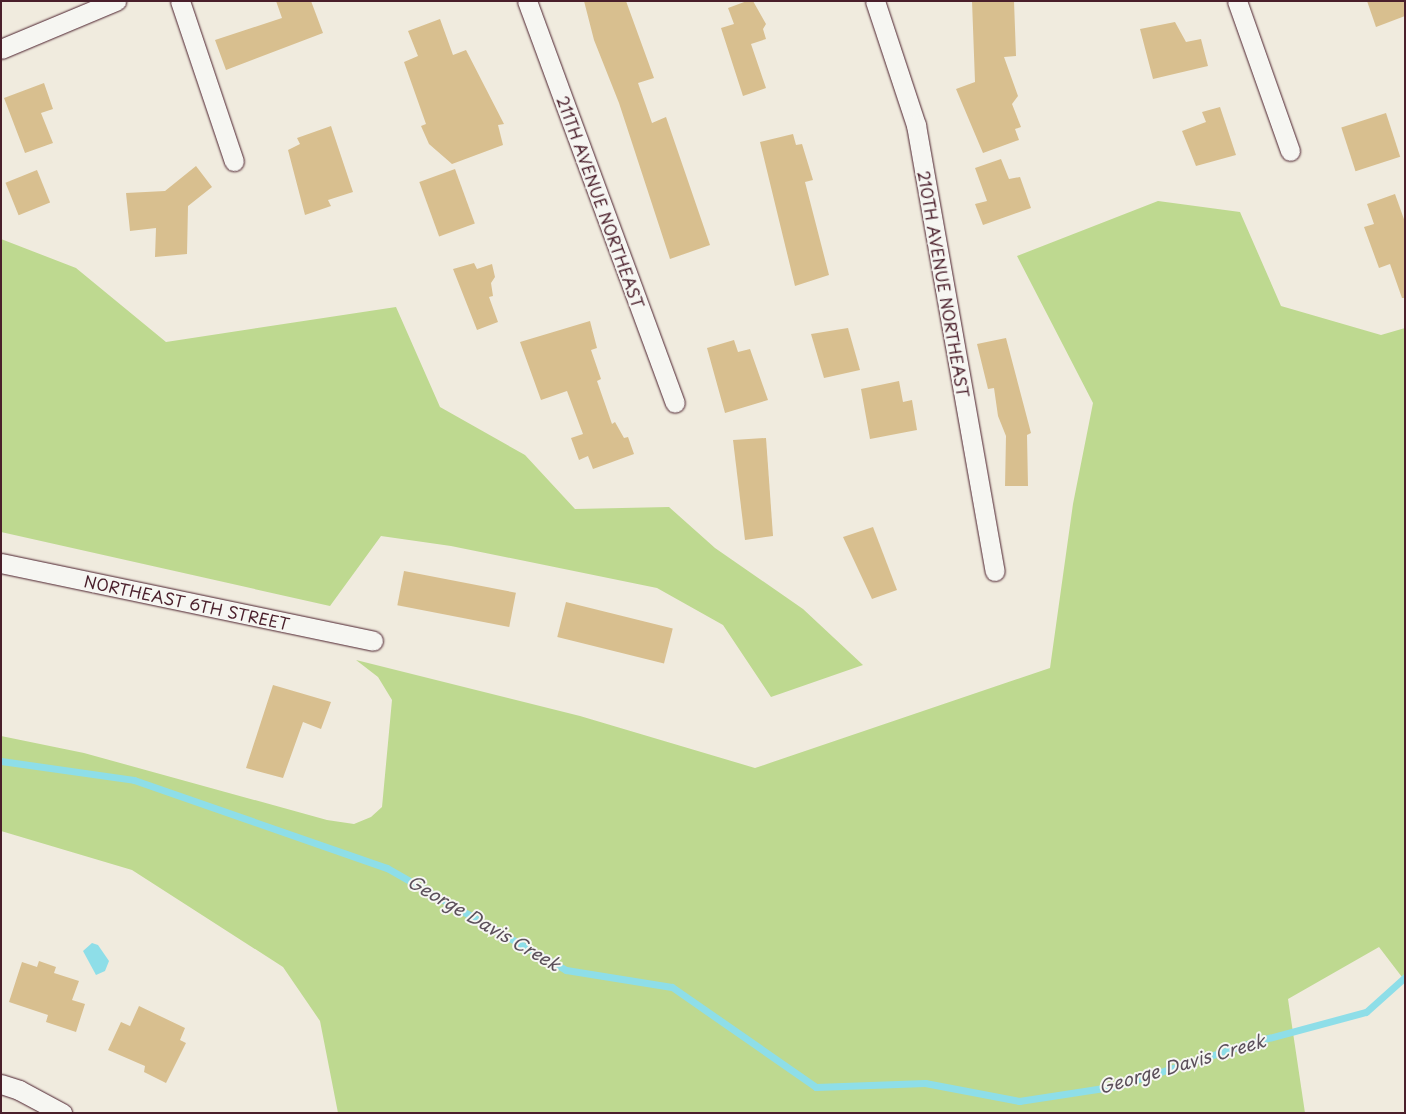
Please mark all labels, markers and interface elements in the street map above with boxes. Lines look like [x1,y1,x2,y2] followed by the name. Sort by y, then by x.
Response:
[553,92,649,312] street label: 211TH AVENUE NORTHEAST
[915,169,973,399] street label: 210TH AVENUE NORTHEAST
[83,571,291,633] street label: NORTHEAST 6TH STREET
[403,870,565,976] water label: George Davis Creek
[1095,1030,1269,1098] water label: George Davis Creek

